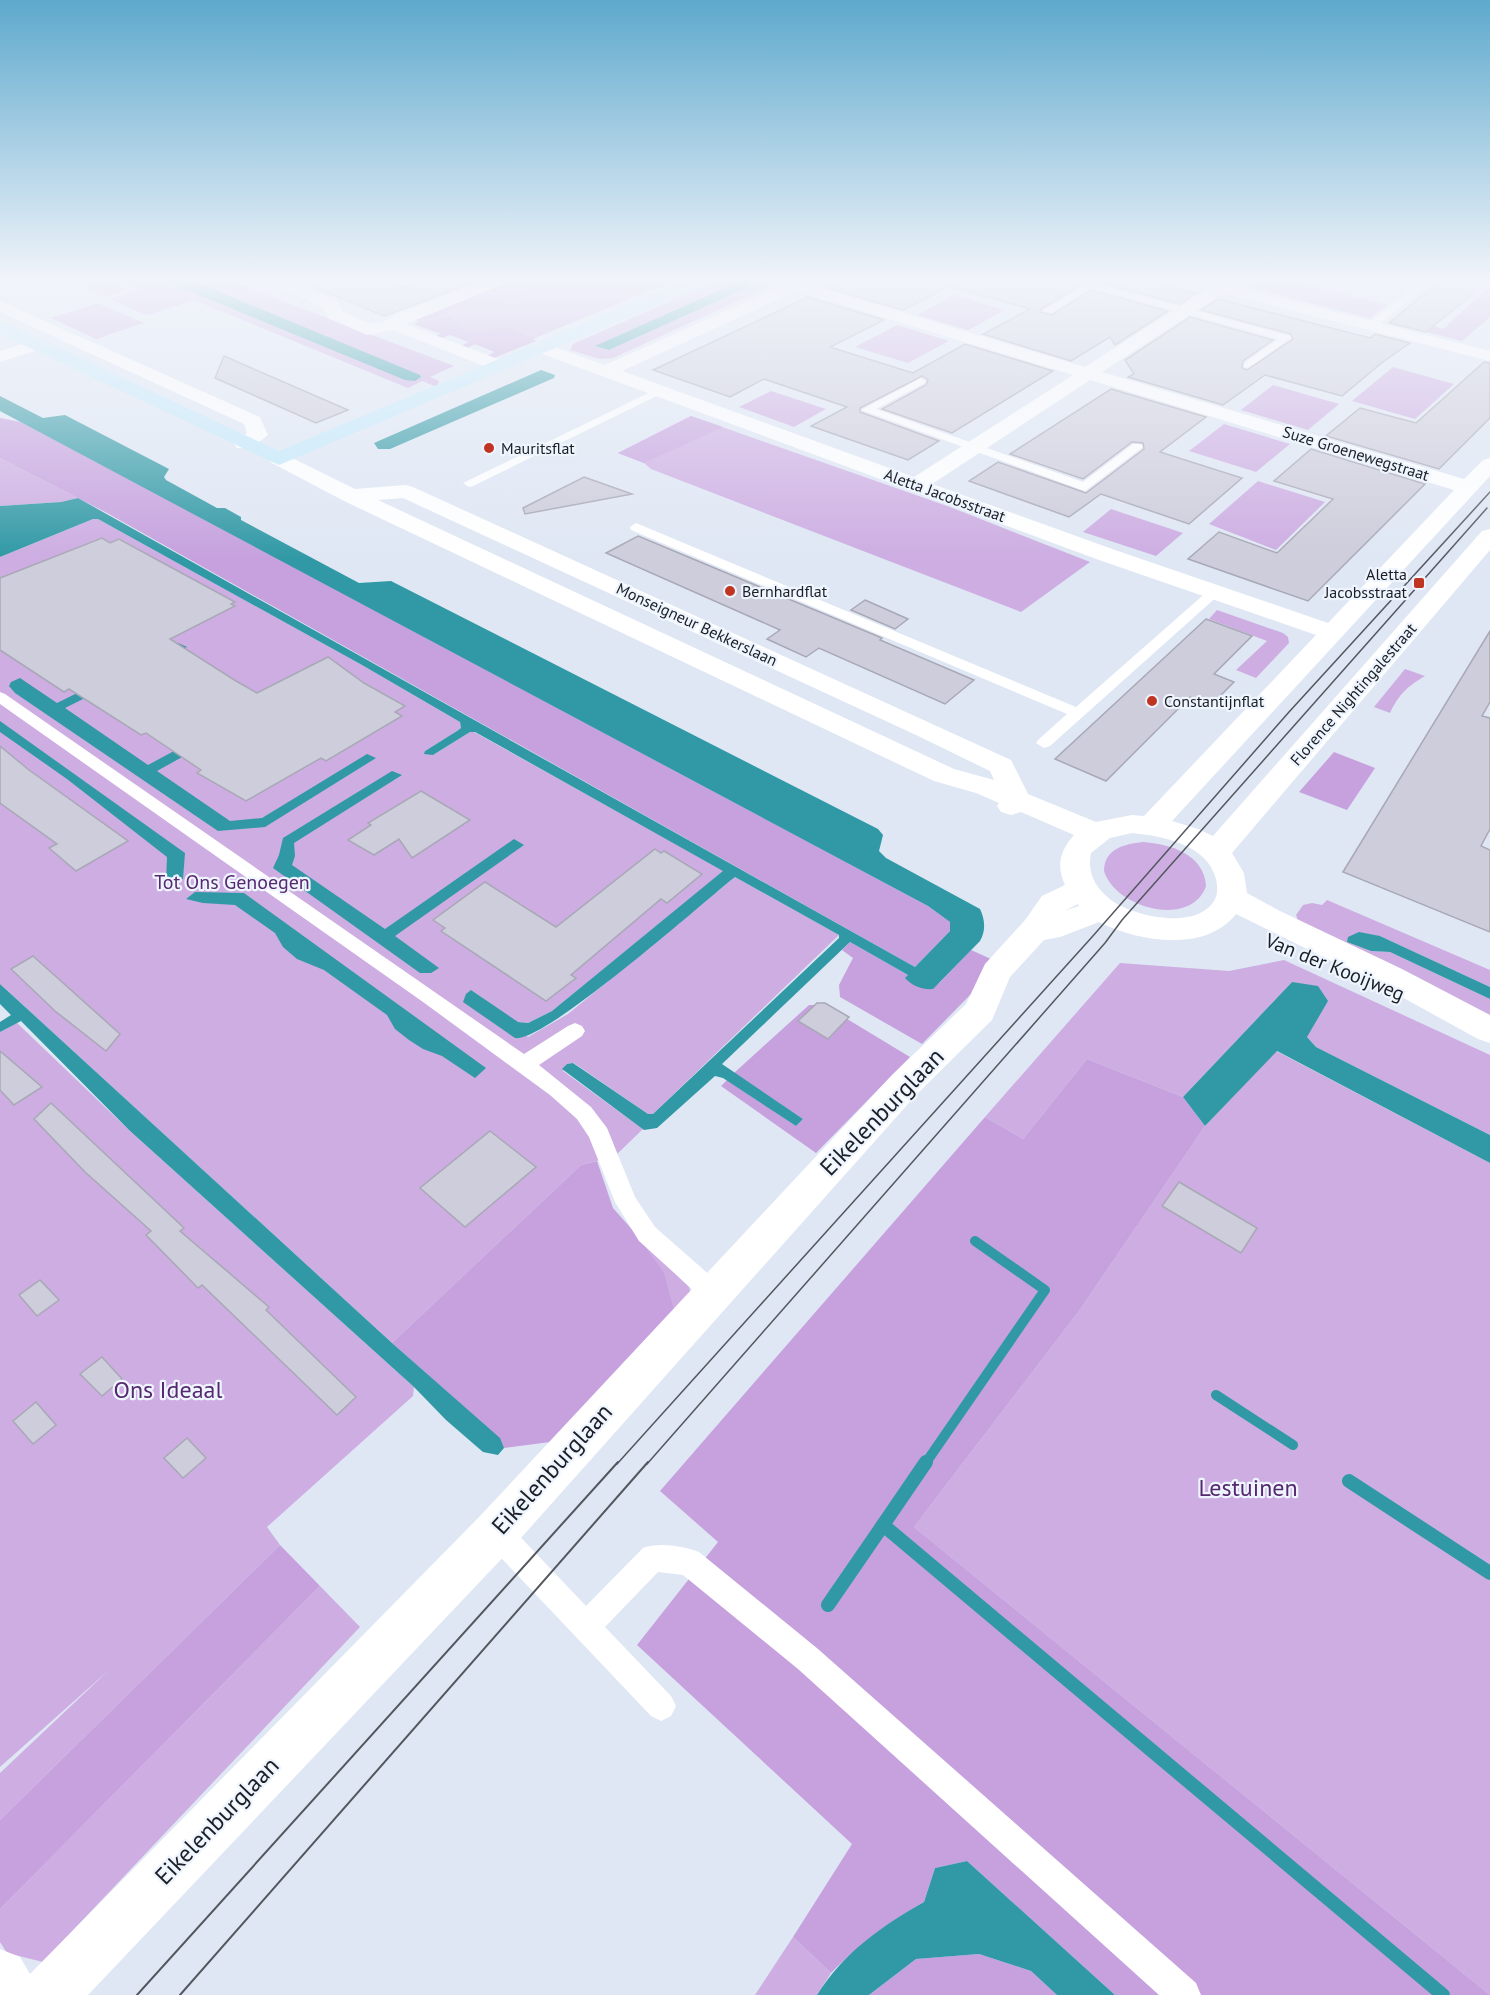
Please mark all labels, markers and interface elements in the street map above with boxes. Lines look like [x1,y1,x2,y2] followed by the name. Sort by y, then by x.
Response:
[1280,421,1432,485] street label: Suze Groenewegstraat
[501,438,575,458] place label: Mauritsflat
[482,441,496,455] marker: Mauritsflat
[882,464,1009,526] street label: Aletta Jacobsstraat
[1324,564,1408,602] place label: Aletta Jacobsstraat
[1412,576,1426,590] marker: Aletta Jacobsstraat
[613,578,781,670] street label: Monseigneur Bekkerslaan
[742,581,828,601] place label: Bernhardflat
[723,584,737,598] marker: Bernhardflat
[1286,618,1421,769] street label: Florence Nightingalestraat
[1164,691,1265,711] place label: Constantijnflat
[1145,694,1159,708] marker: Constantijnflat
[154,869,310,895] park label: Tot Ons Genoegen
[1261,927,1409,1007] street label: Van der Kooijweg
[813,1041,950,1182] street label: Eikelenburglaan
[114,1374,222,1405] park label: Ons Ideaal
[485,1397,619,1541] street label: Eikelenburglaan
[1198,1472,1298,1503] park label: Lestuinen
[148,1750,285,1891] street label: Eikelenburglaan

